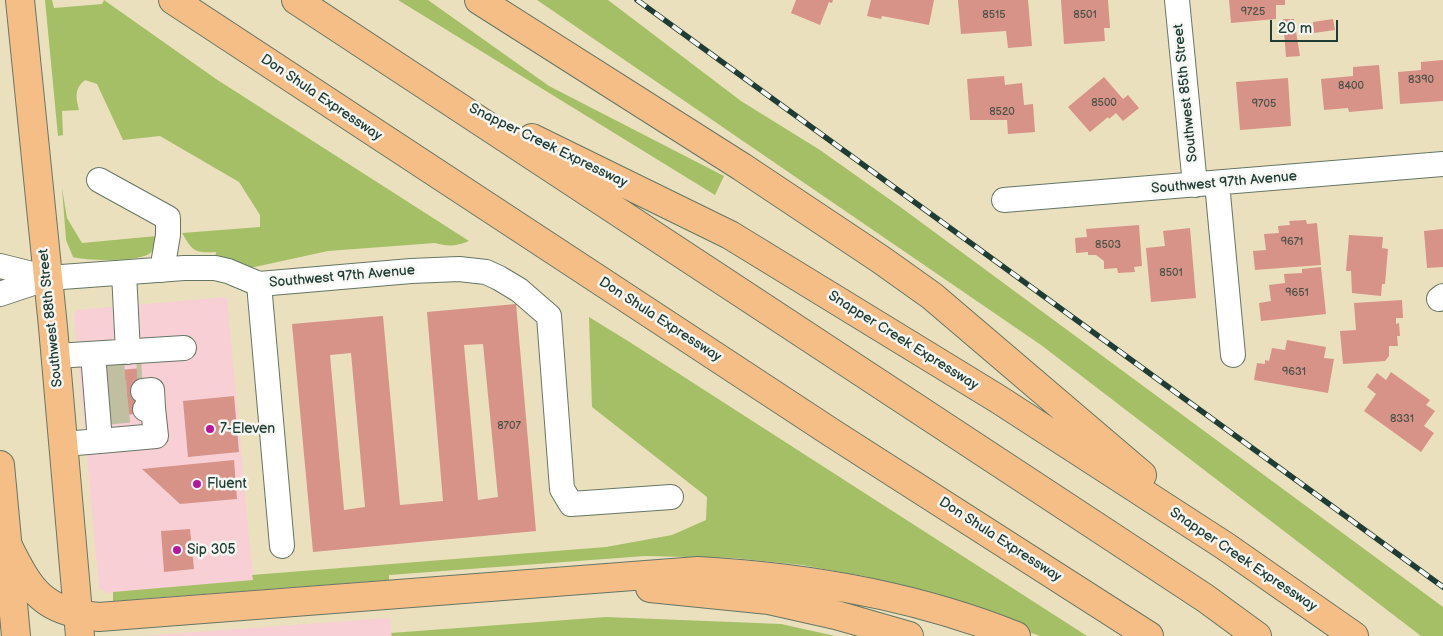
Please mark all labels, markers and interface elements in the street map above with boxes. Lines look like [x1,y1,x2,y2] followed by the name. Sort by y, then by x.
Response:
[1241,5,1265,19] house number: 9725
[982,8,1006,22] house number: 8515
[1073,8,1097,22] house number: 8501
[1273,10,1340,42] scale bar
[1278,19,1312,38] text: 20 m
[1170,23,1202,163] street label: Southwest 85th Street
[257,51,385,145] street label: Don Shula Expressway
[1408,73,1434,87] house number: 8390
[1338,79,1364,93] house number: 8400
[1091,96,1117,110] house number: 8500
[1252,97,1276,111] house number: 9705
[466,100,630,192] street label: Snapper Creek Expressway
[989,105,1015,119] house number: 8520
[1150,168,1298,198] street label: Southwest 97th Avenue
[1281,235,1303,249] house number: 9671
[1095,238,1121,252] house number: 8503
[35,248,67,388] street label: Southwest 88th Street
[268,262,416,292] street label: Southwest 97th Avenue
[1159,266,1183,280] house number: 8501
[596,274,724,366] street label: Don Shula Expressway
[1285,286,1309,300] house number: 9651
[825,288,981,394] street label: Snapper Creek Expressway
[1282,365,1306,379] house number: 9631
[1390,412,1414,426] house number: 8331
[497,419,521,433] house number: 8707
[220,421,275,437] place label: 7-Eleven
[204,423,216,435] marker: 7-Eleven
[207,476,247,492] place label: Fluent
[191,478,203,490] marker: Fluent
[936,494,1064,586] street label: Don Shula Expressway
[1166,504,1320,616] street label: Snapper Creek Expressway
[187,542,236,558] place label: Sip 305
[171,544,183,556] marker: Sip 305

